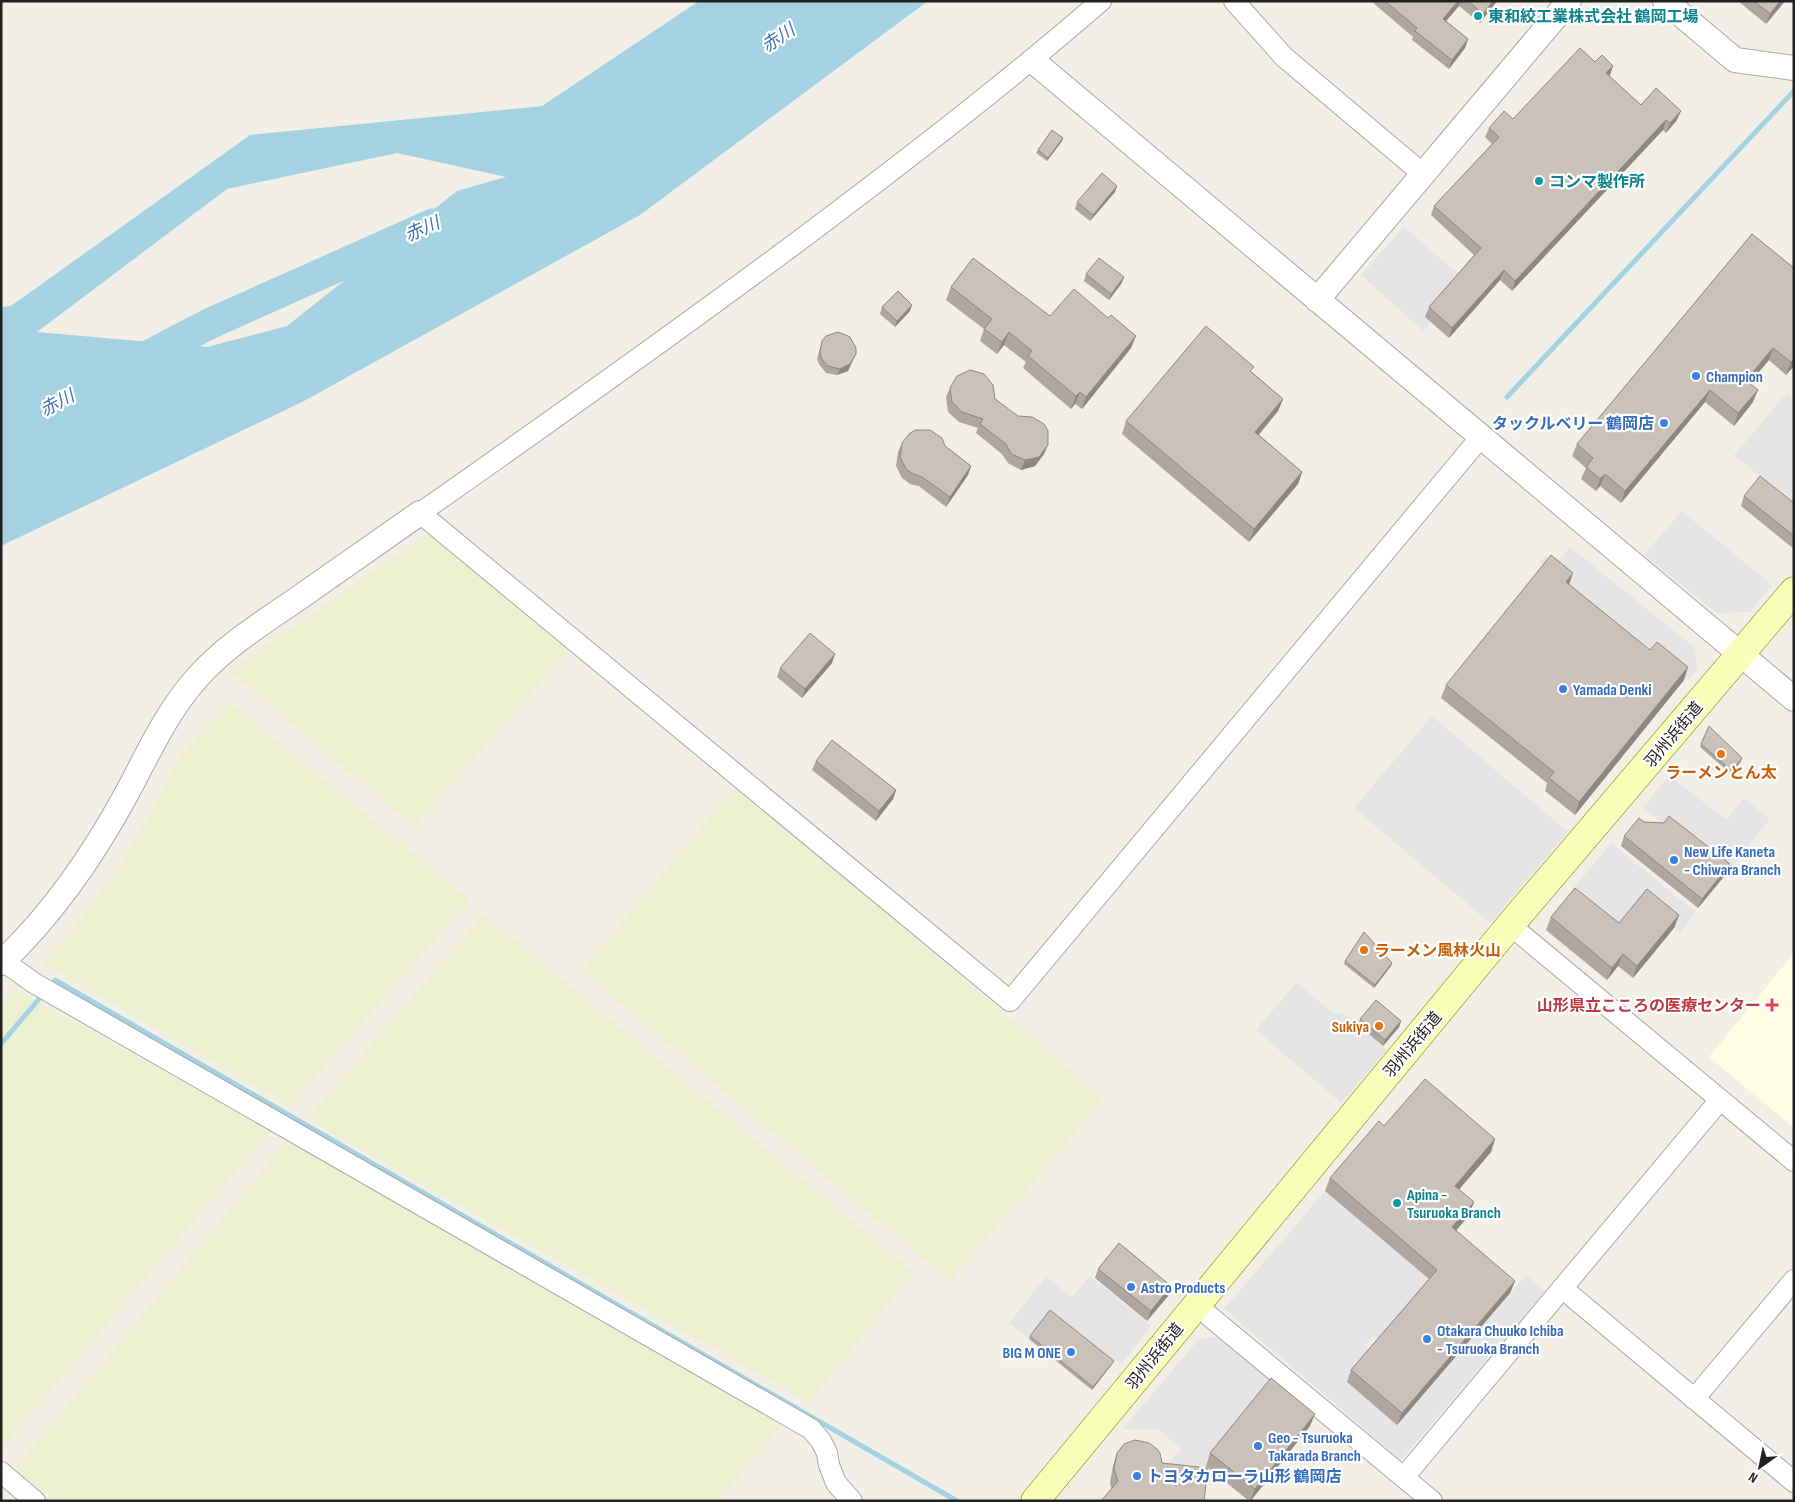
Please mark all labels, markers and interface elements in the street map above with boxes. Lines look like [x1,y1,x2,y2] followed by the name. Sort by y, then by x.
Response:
[1488,7,1699,27] place label: 東和絞工業株式会社 鶴岡工場
[1472,10,1484,22] marker: 東和絞工業株式会社 鶴岡工場
[757,19,801,57] water label: 赤川
[1549,172,1645,192] place label: コンマ製作所
[1533,175,1545,187] marker: コンマ製作所
[401,212,445,246] water label: 赤川
[1706,368,1763,387] place label: Champion
[1690,370,1702,382] marker: Champion
[36,385,80,421] water label: 赤川
[1492,415,1654,434] place label: タックルベリー 鶴岡店
[1658,417,1670,429] marker: タックルベリー 鶴岡店
[1573,681,1652,700] place label: Yamada Denki
[1557,683,1569,695] marker: Yamada Denki
[1641,698,1707,772] street label: 羽州浜街道
[1715,748,1727,760] marker: ラーメンとん太
[1665,764,1777,783] place label: ラーメンとん太
[1684,843,1781,880] place label: New Life Kaneta - Chiwara Branch
[1668,854,1680,866] marker: New Life Kaneta - Chiwara Branch
[1374,942,1501,961] place label: ラーメン風林火山
[1358,944,1370,956] marker: ラーメン風林火山
[1537,997,1761,1016] place label: 山形県立こころの医療センター
[1765,998,1779,1012] marker: 山形県立こころの医療センター
[1380,1008,1446,1082] street label: 羽州浜街道
[1332,1018,1369,1037] place label: Sukiya
[1373,1020,1385,1032] marker: Sukiya
[1406,1186,1501,1223] place label: Apina - Tsuruoka Branch
[1391,1197,1403,1209] marker: Apina - Tsuruoka Branch
[1140,1279,1225,1298] place label: Astro Products
[1125,1281,1137,1293] marker: Astro Products
[1123,1320,1188,1394] street label: 羽州浜街道
[1437,1322,1564,1359] place label: Otakara Chuuko Ichiba - Tsuruoka Branch
[1421,1333,1433,1345] marker: Otakara Chuuko Ichiba - Tsuruoka Branch
[1003,1344,1061,1363] place label: BIG M ONE
[1065,1346,1077,1358] marker: BIG M ONE
[1268,1429,1361,1466] place label: Geo - Tsuruoka Takarada Branch
[1252,1440,1264,1452] marker: Geo - Tsuruoka Takarada Branch
[1735,1442,1785,1492] north arrow
[1147,1468,1342,1487] place label: トヨタカローラ山形 鶴岡店
[1745,1468,1761,1487] text: N
[1131,1470,1143,1482] marker: トヨタカローラ山形 鶴岡店

